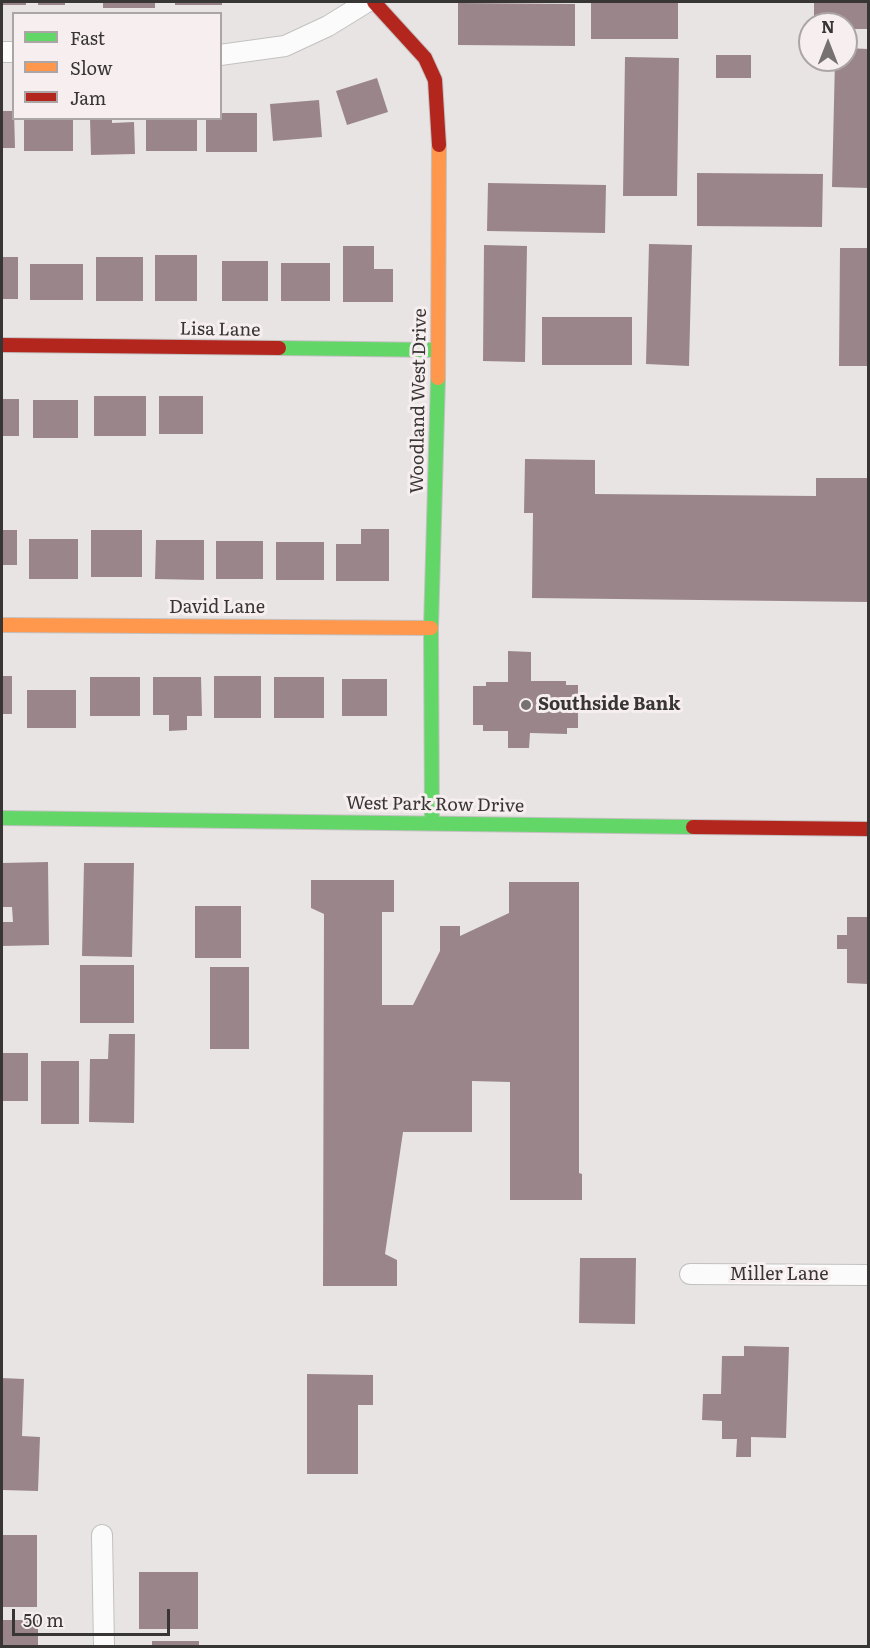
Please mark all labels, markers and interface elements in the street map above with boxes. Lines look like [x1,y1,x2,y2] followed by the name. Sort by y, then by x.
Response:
[12,12,222,120] legend
[798,12,858,72] north arrow
[821,14,835,38] text: N
[70,24,105,51] text: Fast
[70,54,112,81] text: Slow
[70,84,106,111] text: Jam
[407,308,431,494] street label: Woodland West Drive
[179,318,261,342] street label: Lisa Lane
[169,597,265,619] street label: David Lane
[538,694,680,716] place label: Southside Bank
[519,698,533,712] marker: Southside Bank
[346,793,524,817] street label: West Park Row Drive
[729,1264,829,1286] street label: Miller Lane
[15,1597,172,1635] scale bar
[23,1606,64,1633] text: 50 m

